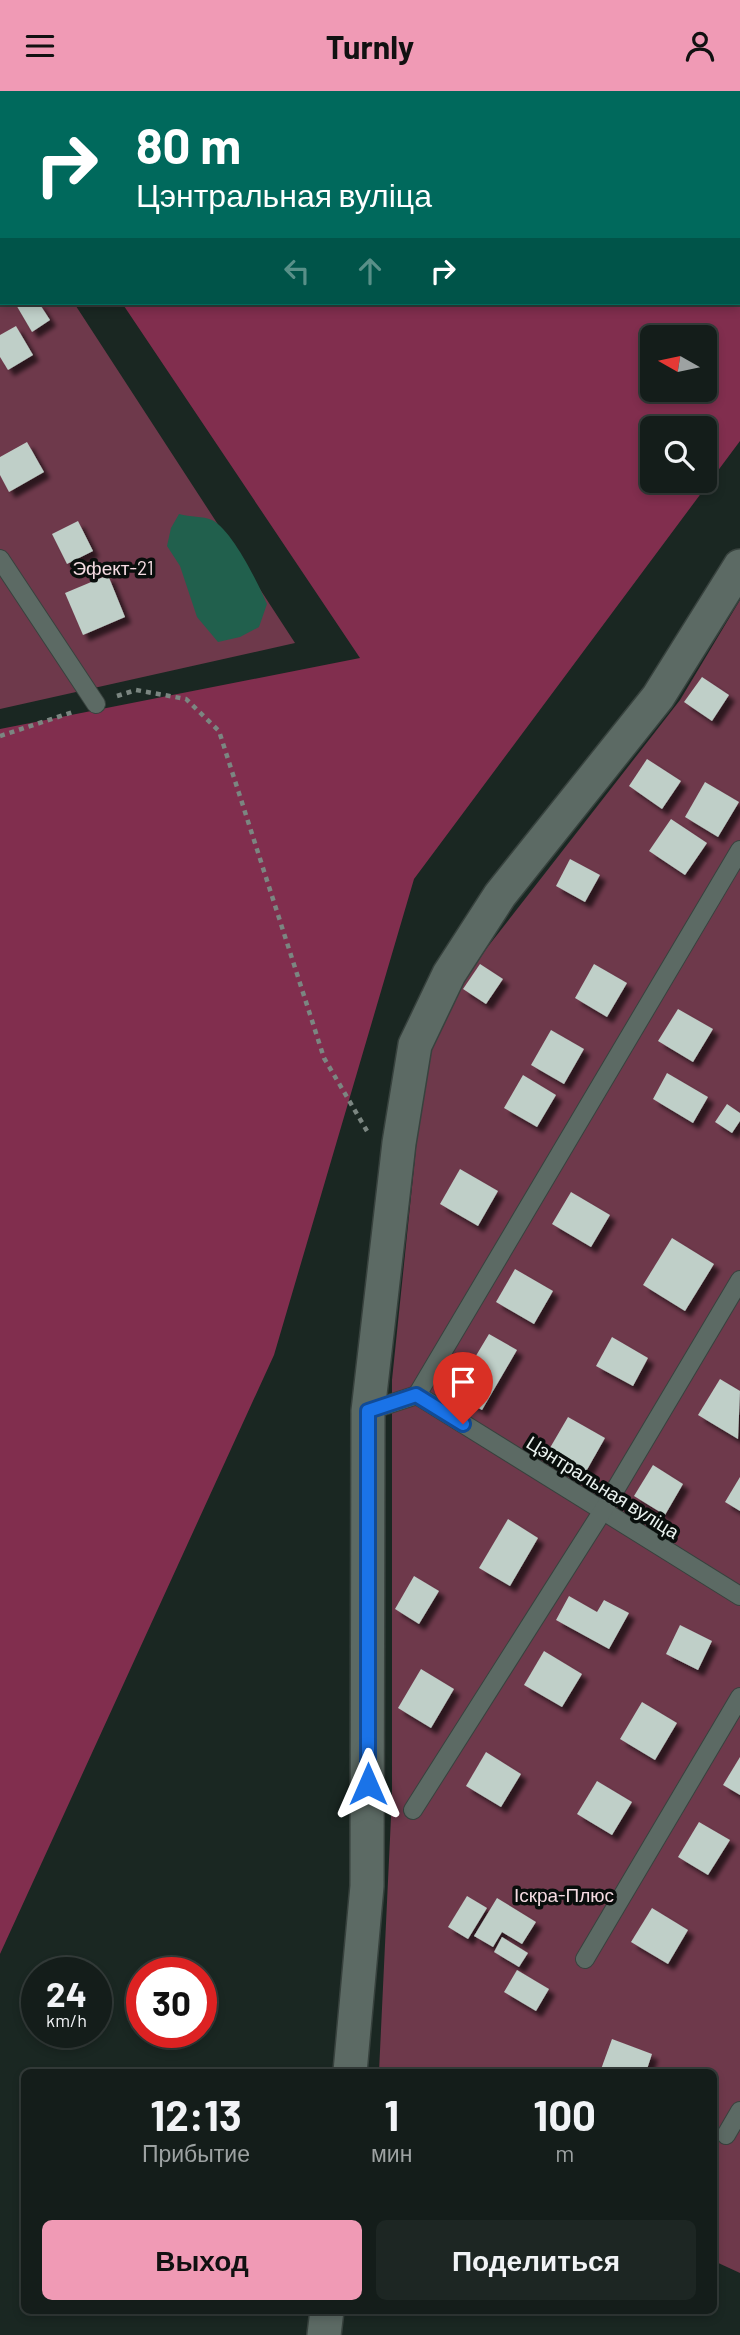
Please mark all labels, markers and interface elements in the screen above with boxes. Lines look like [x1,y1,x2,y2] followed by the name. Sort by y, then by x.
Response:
[21,27,59,65] icon: menu
[326,27,414,65] text: Turnly
[681,27,719,65] icon: person
[136,115,241,174] text: 80 m
[21,119,112,210] icon: right
[136,175,432,213] text: Цэнтральная вуліца
[278,252,316,290] icon: left
[351,252,389,290] icon: ahead
[424,252,462,290] icon: right
[640,325,718,403] north arrow
[640,325,717,493] map controls
[640,416,717,493] button: search
[72,556,154,579] park label: Эфект-21
[433,1352,493,1424] pin
[444,1363,482,1401] icon: arrive
[523,1430,684,1543] street label: Цэнтральная вуліца
[331,1747,405,1821] position arrow
[514,1883,614,1906] park label: Іскра-Плюс
[126,1957,217,2048] speed limit sign: 30
[46,1972,87,2014] text: 24
[46,2009,87,2031] text: km/h
[150,2089,242,2139] text: 12:13
[384,2089,399,2139] text: 1
[533,2089,596,2139] text: 100
[142,2139,250,2167] text: Прибытие
[371,2139,412,2167] text: мин
[555,2139,574,2167] text: m
[42,2220,362,2300] button: Выход
[376,2220,696,2300] button: Поделиться

